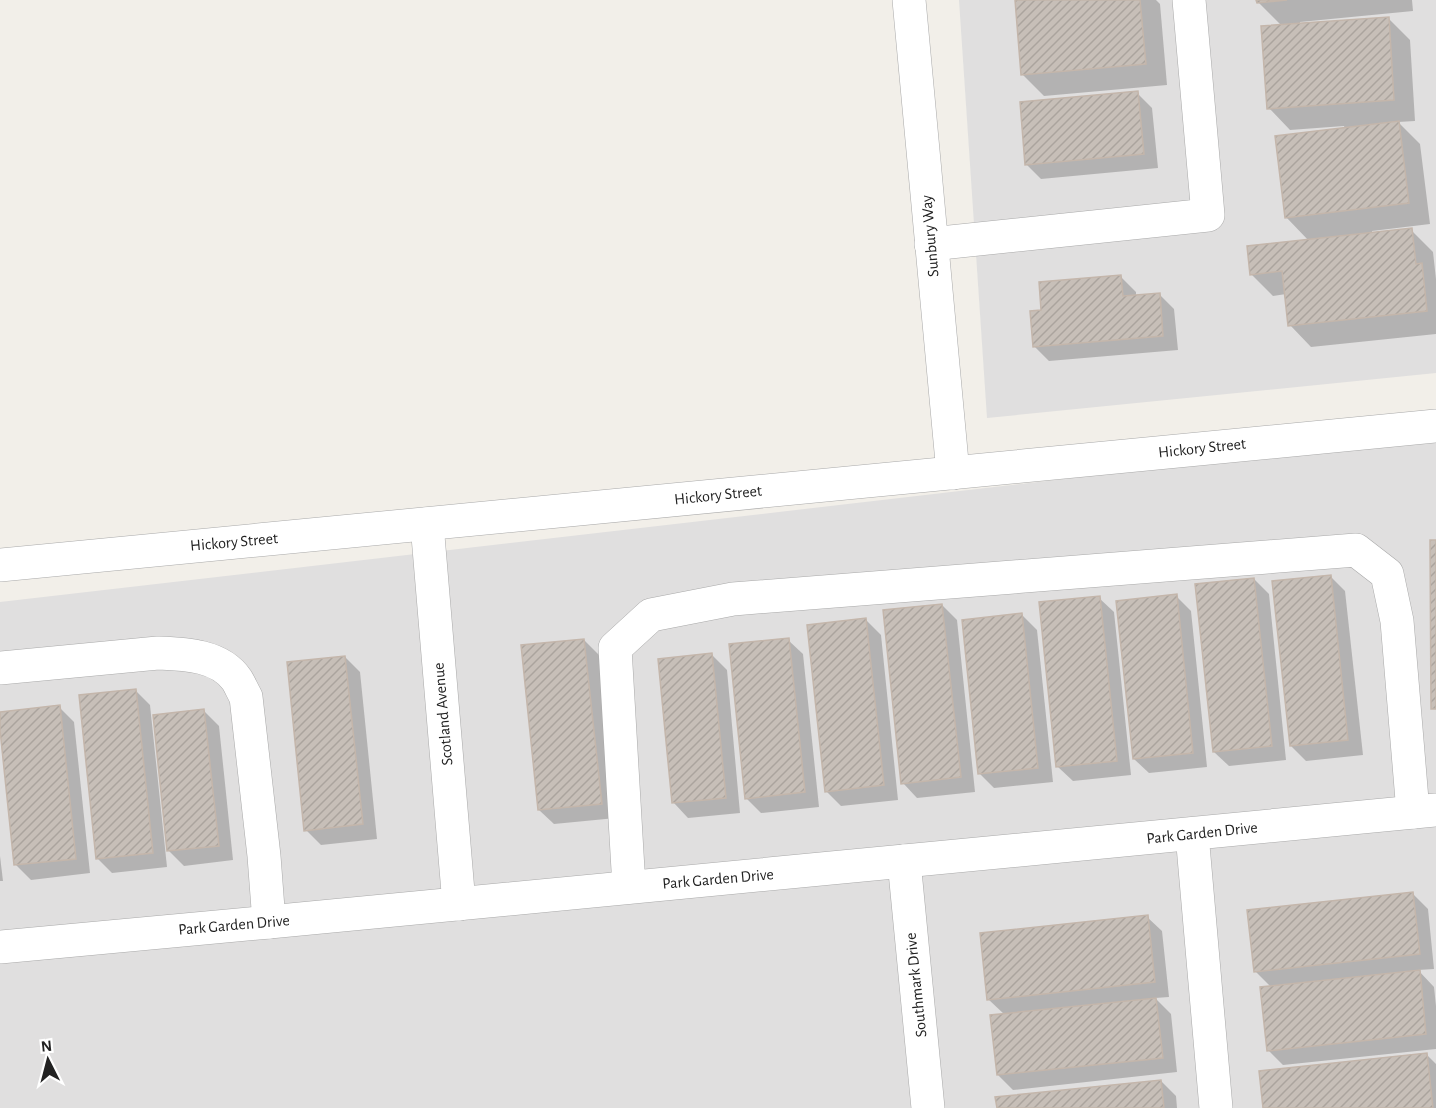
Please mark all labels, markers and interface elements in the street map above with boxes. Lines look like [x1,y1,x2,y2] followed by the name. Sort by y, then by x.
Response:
[918,194,943,278] street label: Sunbury Way
[1157,435,1247,462] street label: Hickory Street
[673,482,763,509] street label: Hickory Street
[189,530,279,555] street label: Hickory Street
[431,662,455,766] street label: Scotland Avenue
[1146,819,1258,847] street label: Park Garden Drive
[662,866,774,892] street label: Park Garden Drive
[178,912,290,938] street label: Park Garden Drive
[903,932,929,1038] street label: Southmark Drive
[18,1030,78,1090] north arrow
[40,1038,53,1055] text: N

